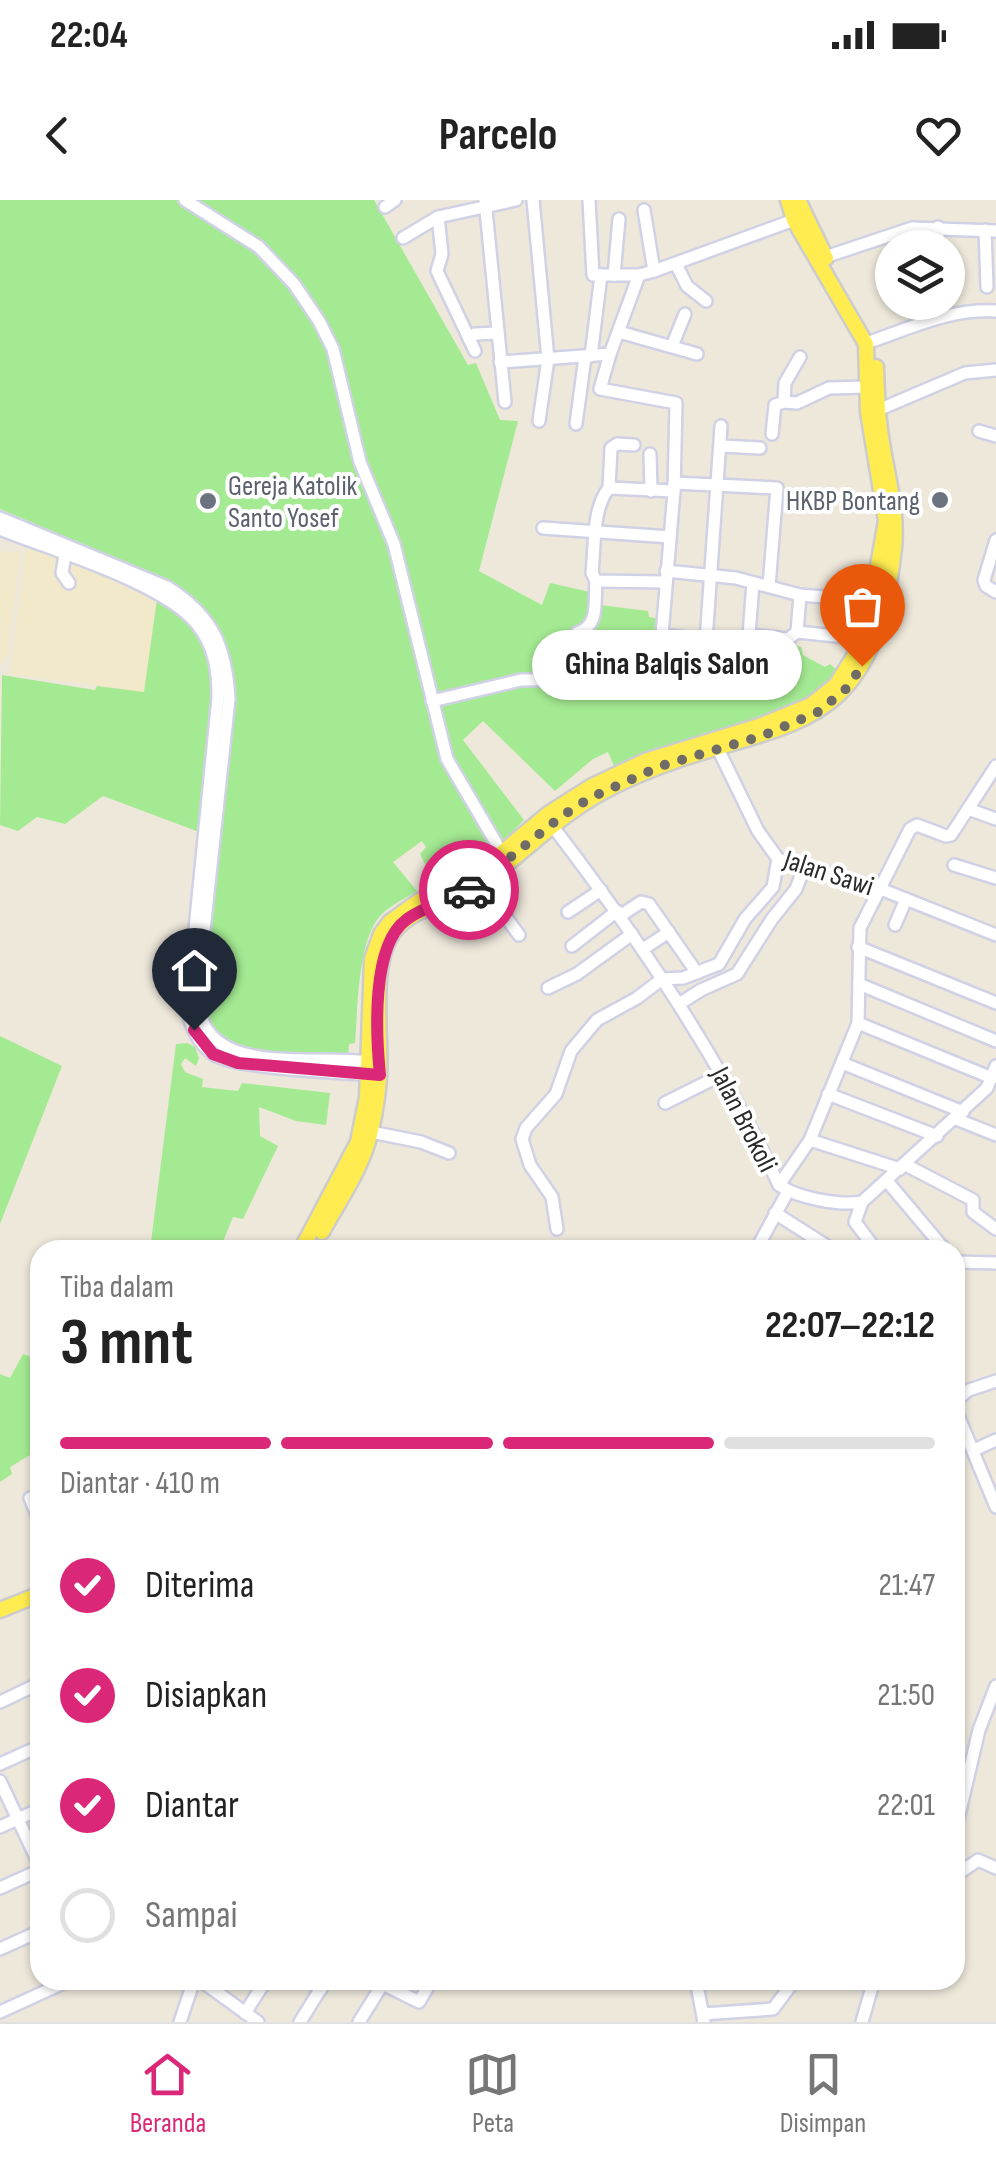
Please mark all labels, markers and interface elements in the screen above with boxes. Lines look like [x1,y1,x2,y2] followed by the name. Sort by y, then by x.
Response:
[50,13,128,58] text: 22:04
[30,108,85,163] icon: back
[439,108,557,163] text: Parcelo
[911,108,966,163] icon: heart
[875,230,965,320] map controls
[875,230,965,320] button: layers
[228,470,358,535] place label: Gereja Katolik Santo Yosef
[786,485,920,518] place label: HKBP Bontang
[929,489,951,511] marker: HKBP Bontang
[197,490,219,512] marker: Gereja Katolik Santo Yosef
[820,564,905,667] pin
[835,579,890,634] icon: bag
[532,631,802,701] callout: Ghina Balqis Salon
[565,645,769,684] text: Ghina Balqis Salon
[419,840,519,940] courier
[779,843,878,903] street label: Jalan Sawi
[442,863,497,918] icon: car
[152,928,237,1031] pin
[167,943,222,998] icon: home
[703,1061,784,1178] street label: Jalan Brokoli
[60,1268,174,1307] text: Tiba dalam
[765,1303,935,1348] text: 22:07–22:12
[60,1305,193,1383] text: 3 mnt
[60,1464,220,1503] text: Diantar · 410 m
[60,1558,115,1613] icon: check
[145,1563,254,1608] text: Diterima
[879,1566,935,1605] text: 21:47
[60,1668,115,1723] icon: check
[145,1673,267,1718] text: Disiapkan
[877,1676,935,1715] text: 21:50
[60,1778,115,1833] icon: check
[145,1783,239,1828] text: Diantar
[877,1786,935,1825] text: 22:01
[145,1893,238,1938] text: Sampai
[130,2047,206,2140] tab: Beranda
[465,2047,520,2140] tab: Peta
[780,2047,866,2140] tab: Disimpan

